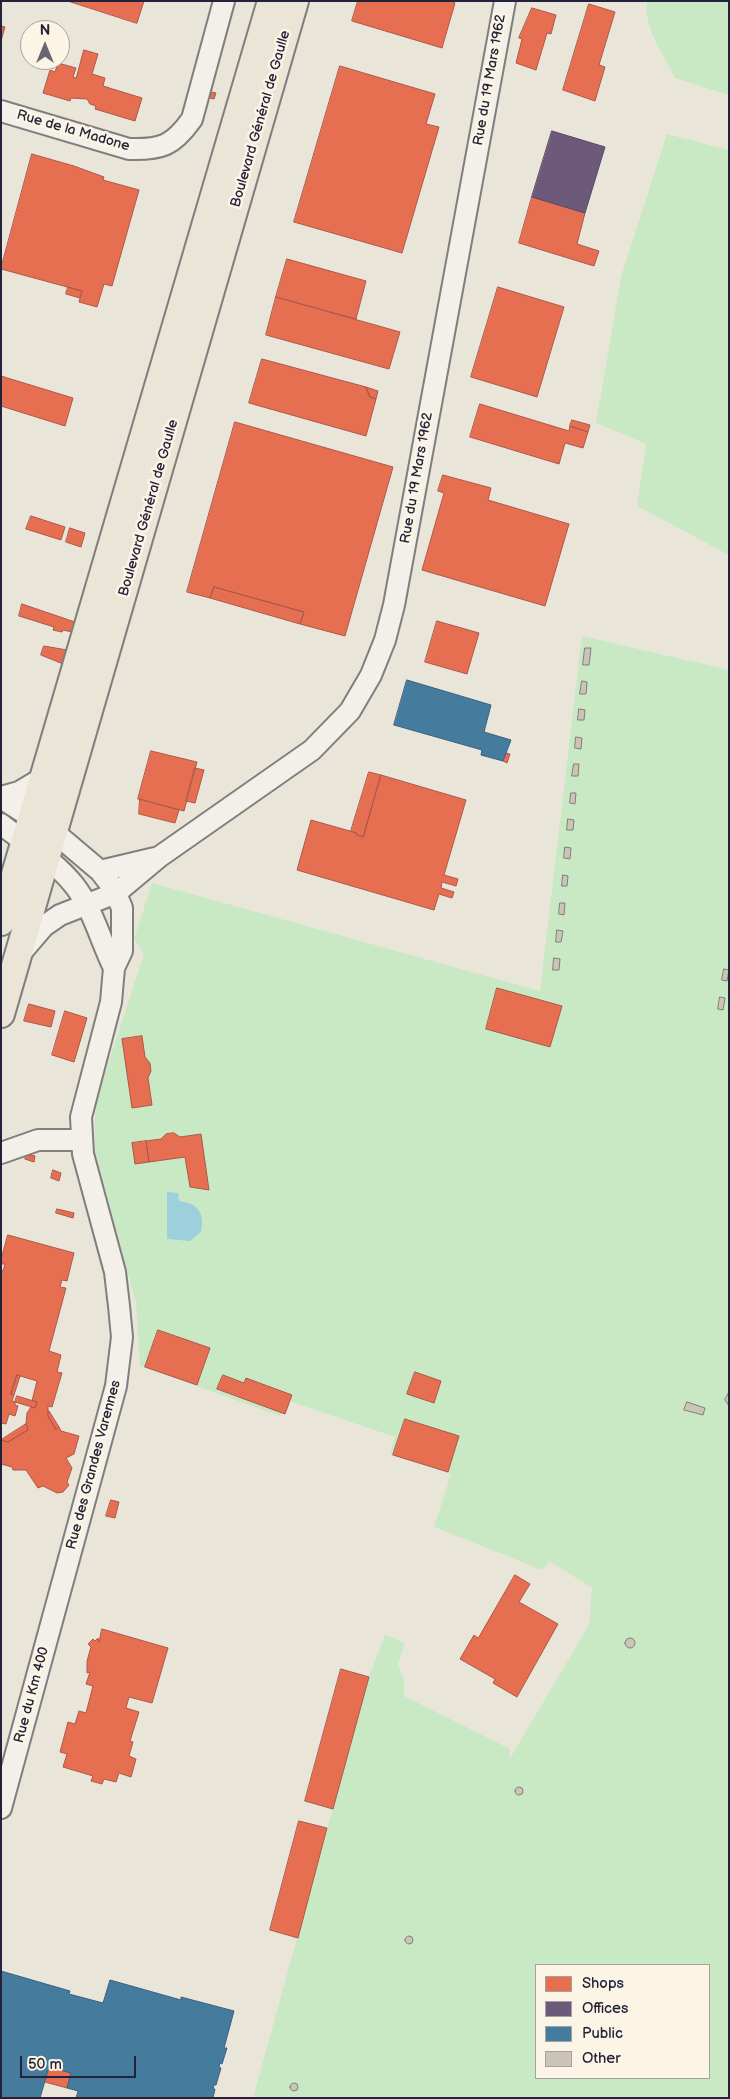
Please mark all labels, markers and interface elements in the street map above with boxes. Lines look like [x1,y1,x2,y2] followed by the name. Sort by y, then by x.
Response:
[470,13,510,147] street label: Rue du 19 Mars 1962
[20,20,70,70] north arrow
[40,22,50,39] text: N
[228,29,294,209] street label: Boulevard Général de Gaulle
[15,107,131,155] street label: Rue de la Madone
[397,411,437,545] street label: Rue du 19 Mars 1962
[116,418,182,598] street label: Boulevard Général de Gaulle
[63,1379,125,1551] street label: Rue des Grandes Varennes
[11,1645,53,1745] street label: Rue du Km 400
[535,1964,710,2079] legend
[582,1974,624,1993] text: Shops
[582,1999,628,2018] text: Offices
[582,2024,623,2043] text: Public
[22,2046,139,2078] scale bar
[582,2049,621,2068] text: Other
[28,2055,62,2074] text: 50 m

